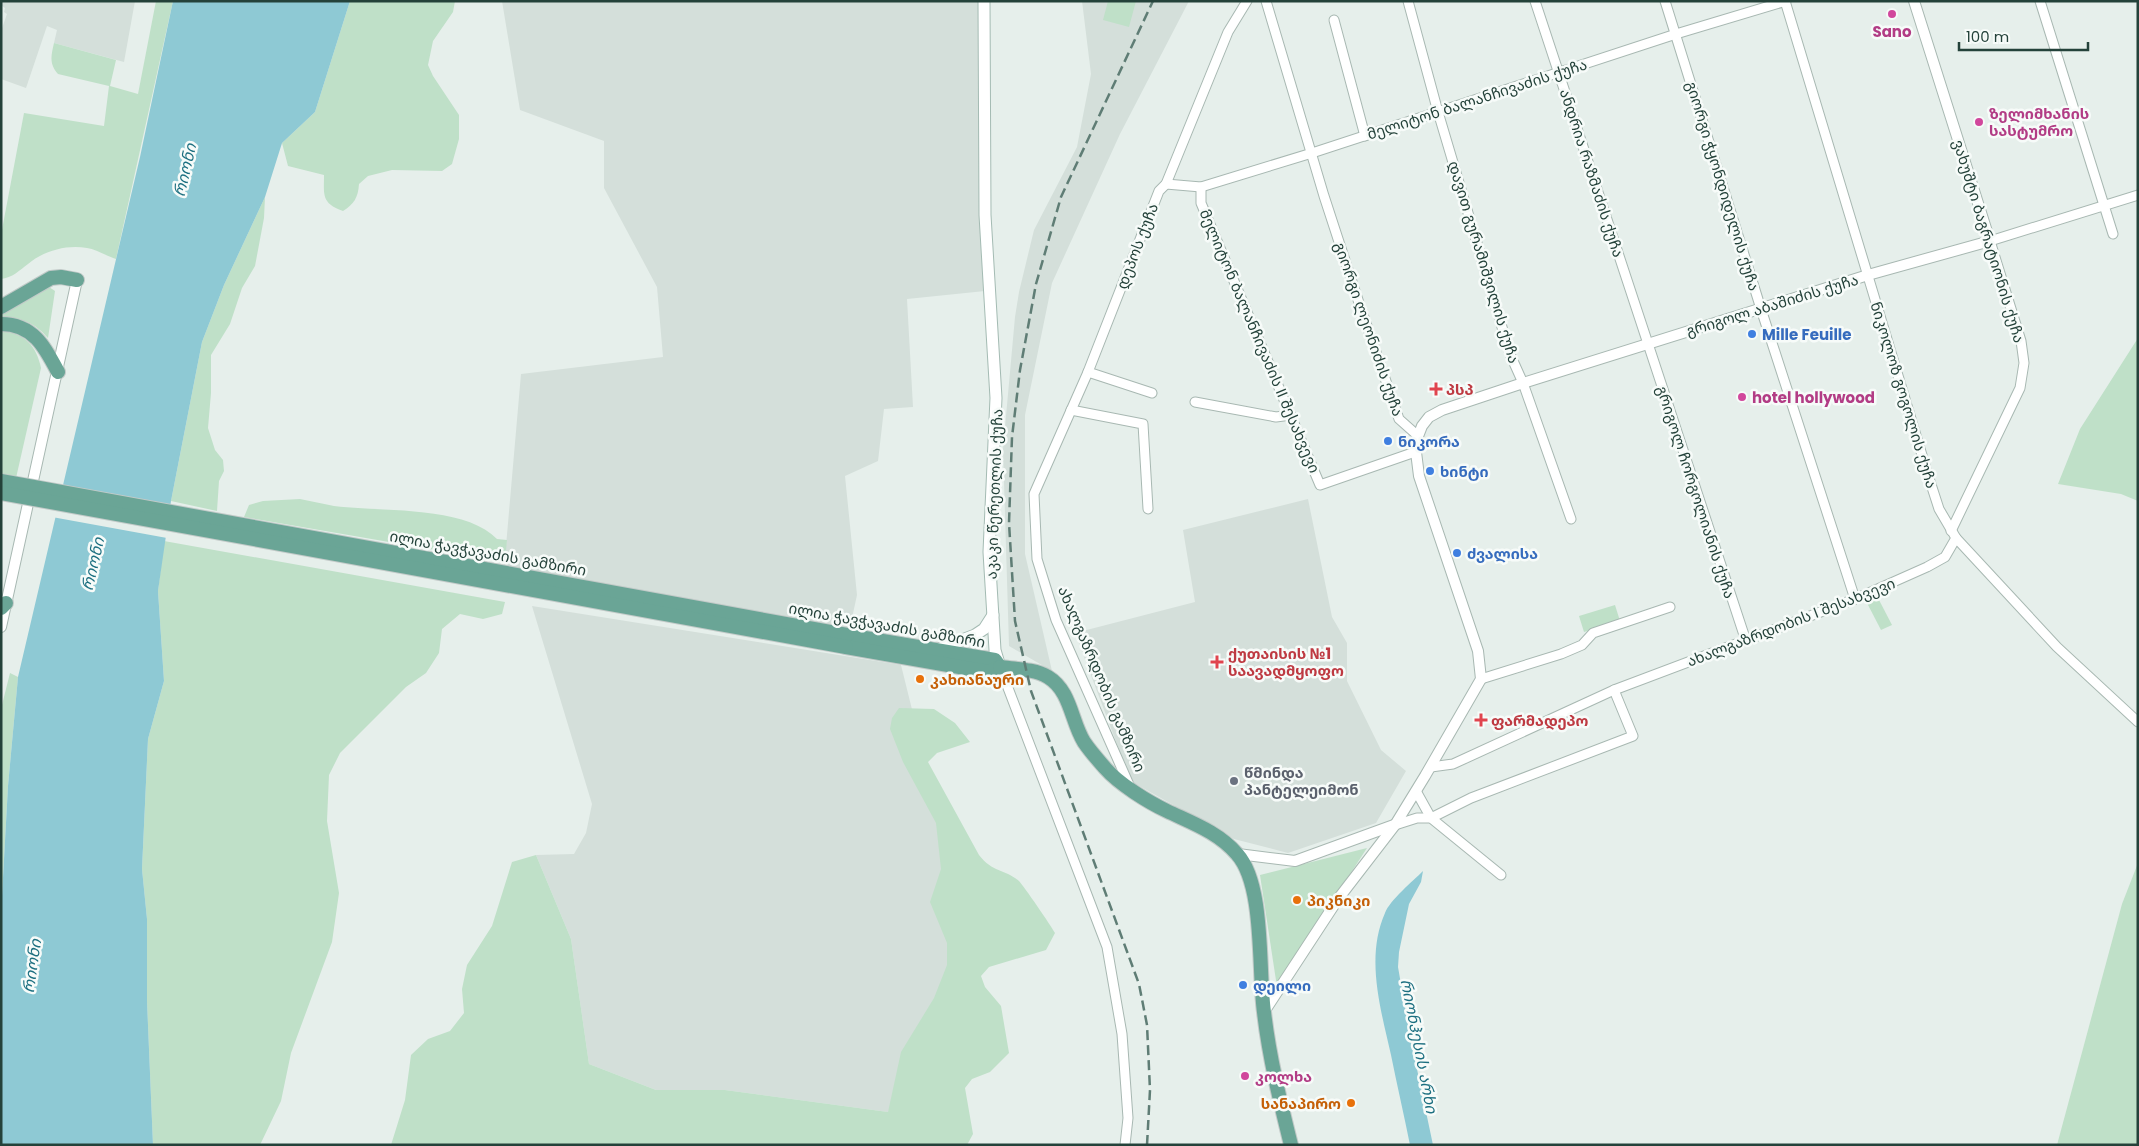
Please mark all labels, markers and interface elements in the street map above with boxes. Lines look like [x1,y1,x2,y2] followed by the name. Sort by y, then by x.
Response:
[1886,8,1898,20] marker: Sano
[1959,20,2088,52] scale bar
[1872,21,1912,42] place label: Sano
[1966,26,2009,47] text: 100 m
[1364,53,1590,145] street label: მელიტონ ბალანჩივაძის ქუჩა
[1681,79,1765,293] street label: გიორგი ჭყონდიდელის ქუჩა
[1555,86,1629,260] street label: ანდრია რაზმაძის ქუჩა
[1989,103,2089,141] place label: ზელიმხანის სასტუმრო
[1973,116,1985,128] marker: ზელიმხანის სასტუმრო
[1948,137,2030,345] street label: ვახუშტი ბაგრატიონის ქუჩა
[168,140,202,199] water label: რიონი
[1443,158,1525,366] street label: დავით გურამიშვილის ქუჩა
[1111,200,1163,292] street label: დეპოს ქუჩა
[1195,206,1325,476] street label: მელიტონ ბალანჩივაძის II შესახვევი
[1329,239,1409,419] street label: გიორგი ლეონიძის ქუჩა
[1683,269,1861,341] street label: გრიგოლ აბაშიძის ქუჩა
[1866,299,1942,491] street label: ნიკოლოზ გოგოლის ქუჩა
[1762,324,1852,345] place label: Mille Feuille
[1746,328,1758,340] marker: Mille Feuille
[1446,379,1474,400] place label: პსპ
[1430,383,1442,395] marker: პსპ
[1652,383,1740,601] street label: გრიგოლ ჩორგოლიანის ქუჩა
[1752,387,1875,408] place label: hotel hollywood
[1736,391,1748,403] marker: hotel hollywood
[981,408,1007,580] street label: აკაკი წერეთლის ქუჩა
[1398,431,1460,452] place label: ნიკორა
[1382,435,1394,447] marker: ნიკორა
[1440,461,1489,482] place label: ხინტი
[1424,465,1436,477] marker: ხინტი
[388,525,588,581] street label: ილია ჭავჭავაძის გამზირი
[76,534,110,593] water label: რიონი
[1467,543,1538,564] place label: ძვალისა
[1451,547,1463,559] marker: ძვალისა
[1684,572,1898,672] street label: ახალგაზრდობის I შესახვევი
[1053,583,1151,775] street label: ახალგაზრდობის გამზირი
[787,597,987,653] street label: ილია ჭავჭავაძის გამზირი
[1228,643,1344,681] place label: ქუთაისის №1 საავადმყოფო
[1210,655,1224,669] marker: ქუთაისის №1 საავადმყოფო
[930,669,1024,690] place label: კახიანაური
[914,673,926,685] marker: კახიანაური
[1491,710,1588,731] place label: ფარმადეპო
[1475,714,1487,726] marker: ფარმადეპო
[1244,762,1359,800] place label: წმინდა პანტელეიმონ
[1228,775,1240,787] marker: წმინდა პანტელეიმონ
[1307,890,1370,911] place label: პიკნიკი
[1291,894,1303,906] marker: პიკნიკი
[17,937,47,994] water label: რიონი
[1253,975,1311,996] place label: დეილი
[1395,977,1443,1116] water label: რიონჰესის არხი
[1237,979,1249,991] marker: დეილი
[1255,1066,1312,1087] place label: კოლხა
[1239,1070,1251,1082] marker: კოლხა
[1261,1093,1341,1114] place label: სანაპირო
[1345,1097,1357,1109] marker: სანაპირო

